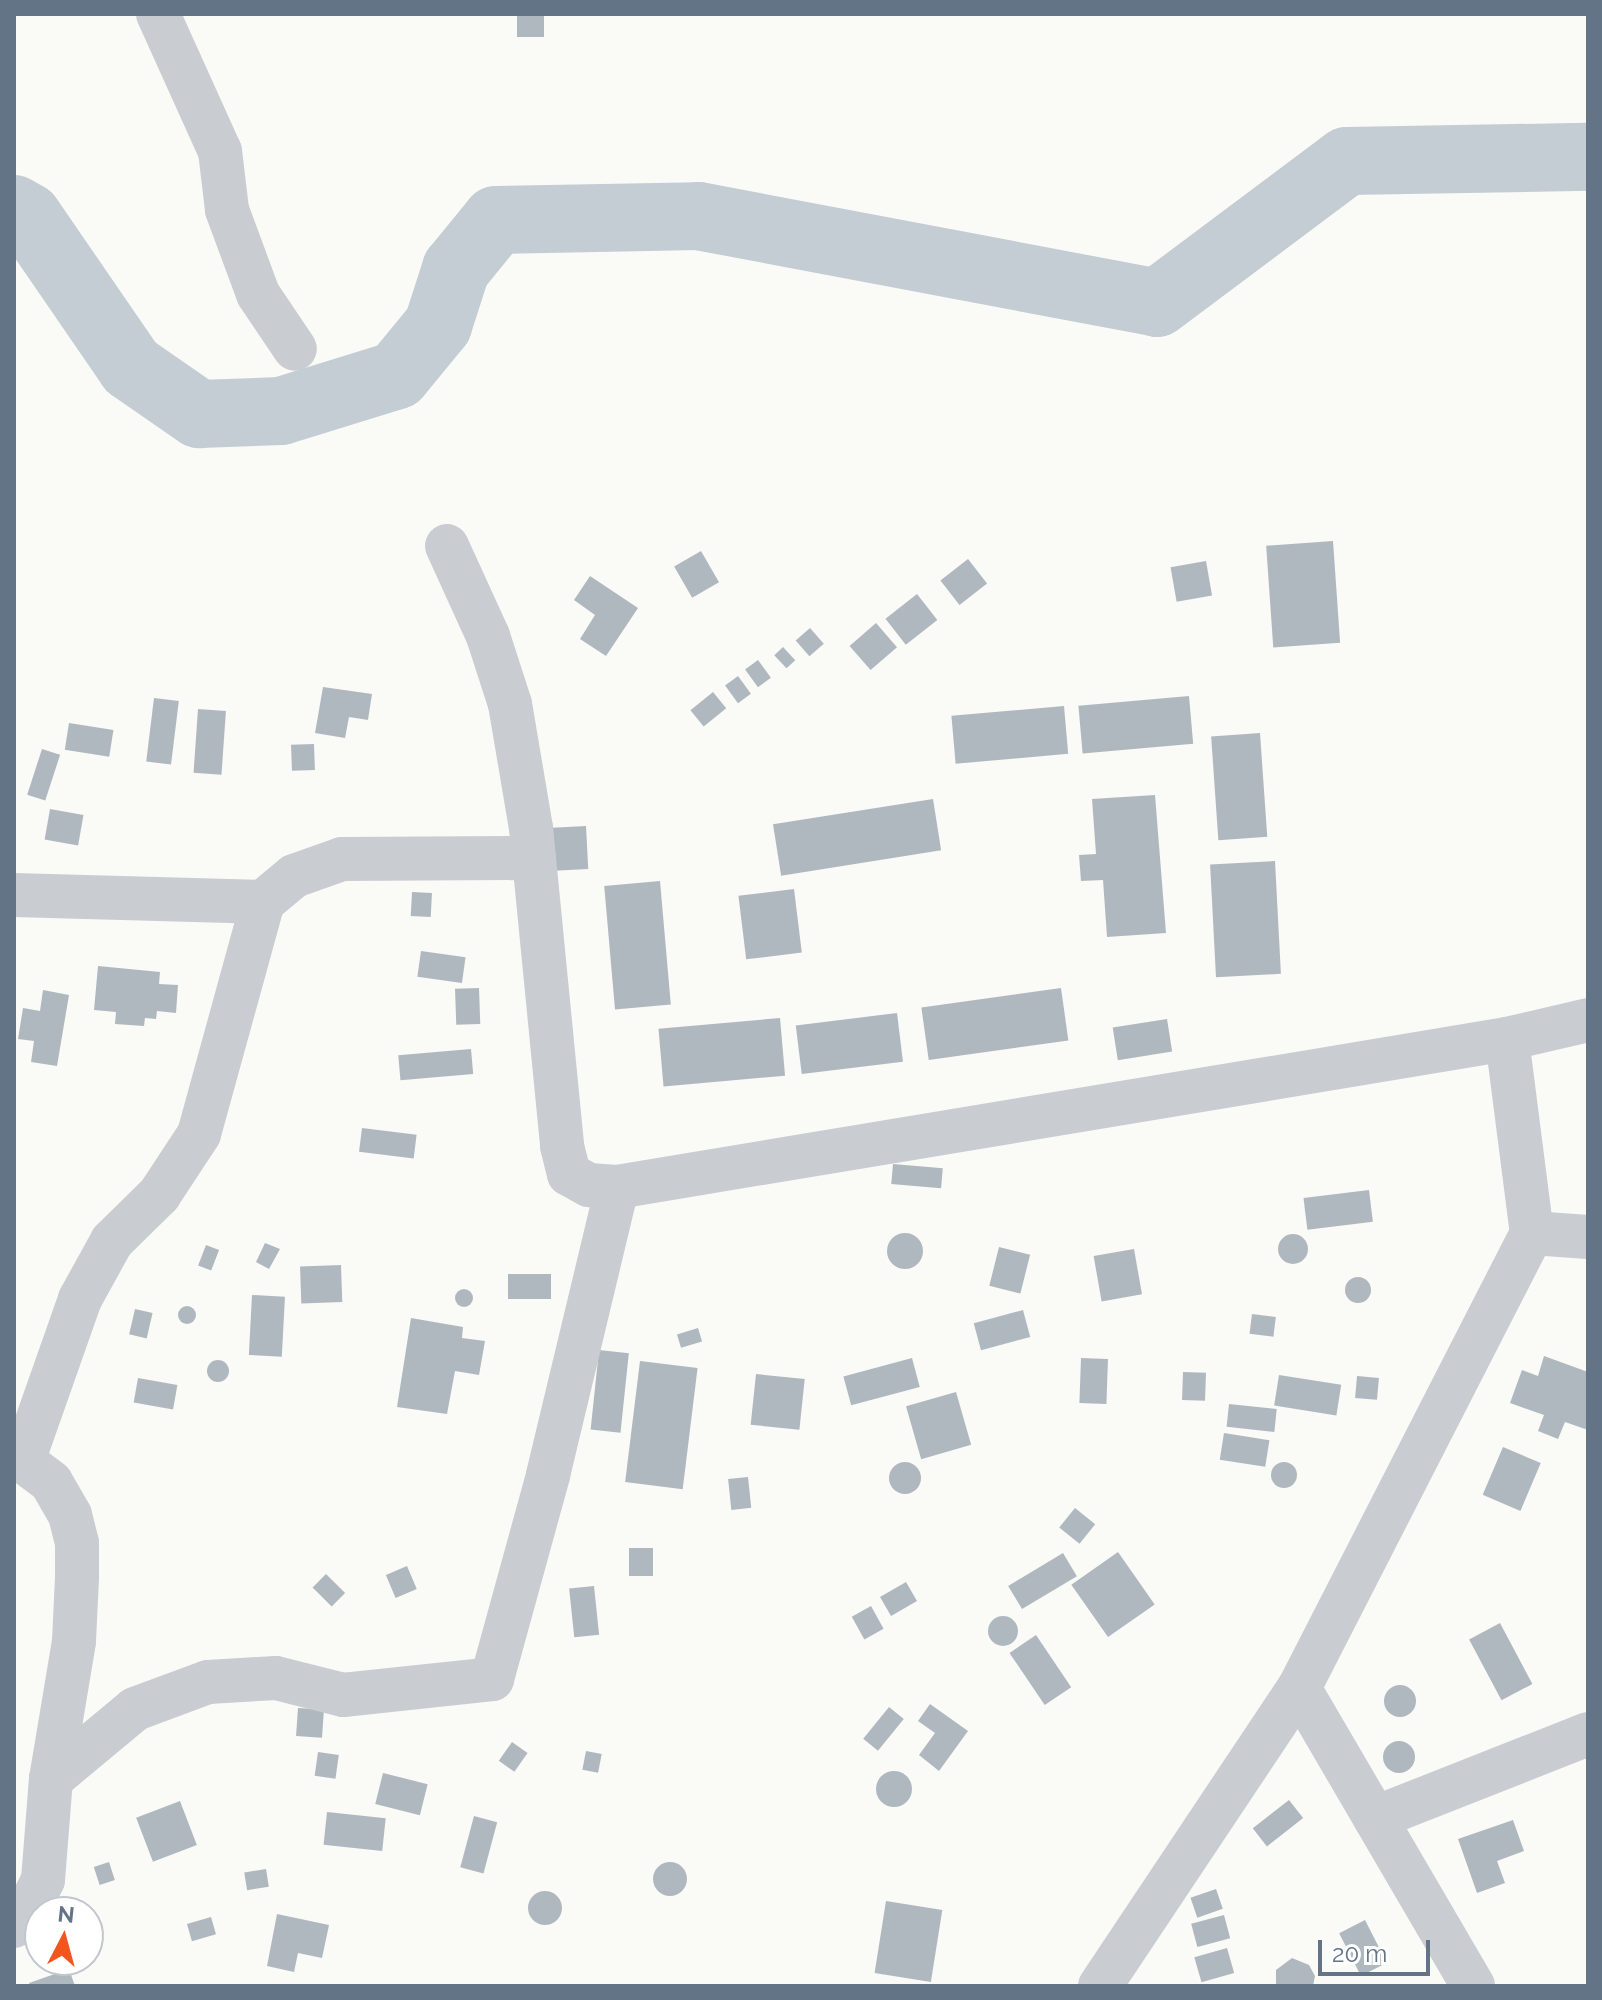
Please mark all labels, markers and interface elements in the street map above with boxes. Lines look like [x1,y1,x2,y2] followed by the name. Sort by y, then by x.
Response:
[24,1896,104,1976] north arrow
[57,1900,76,1928] text: N
[1322,1924,1434,1974] scale bar
[1332,1939,1387,1968] text: 20 m

